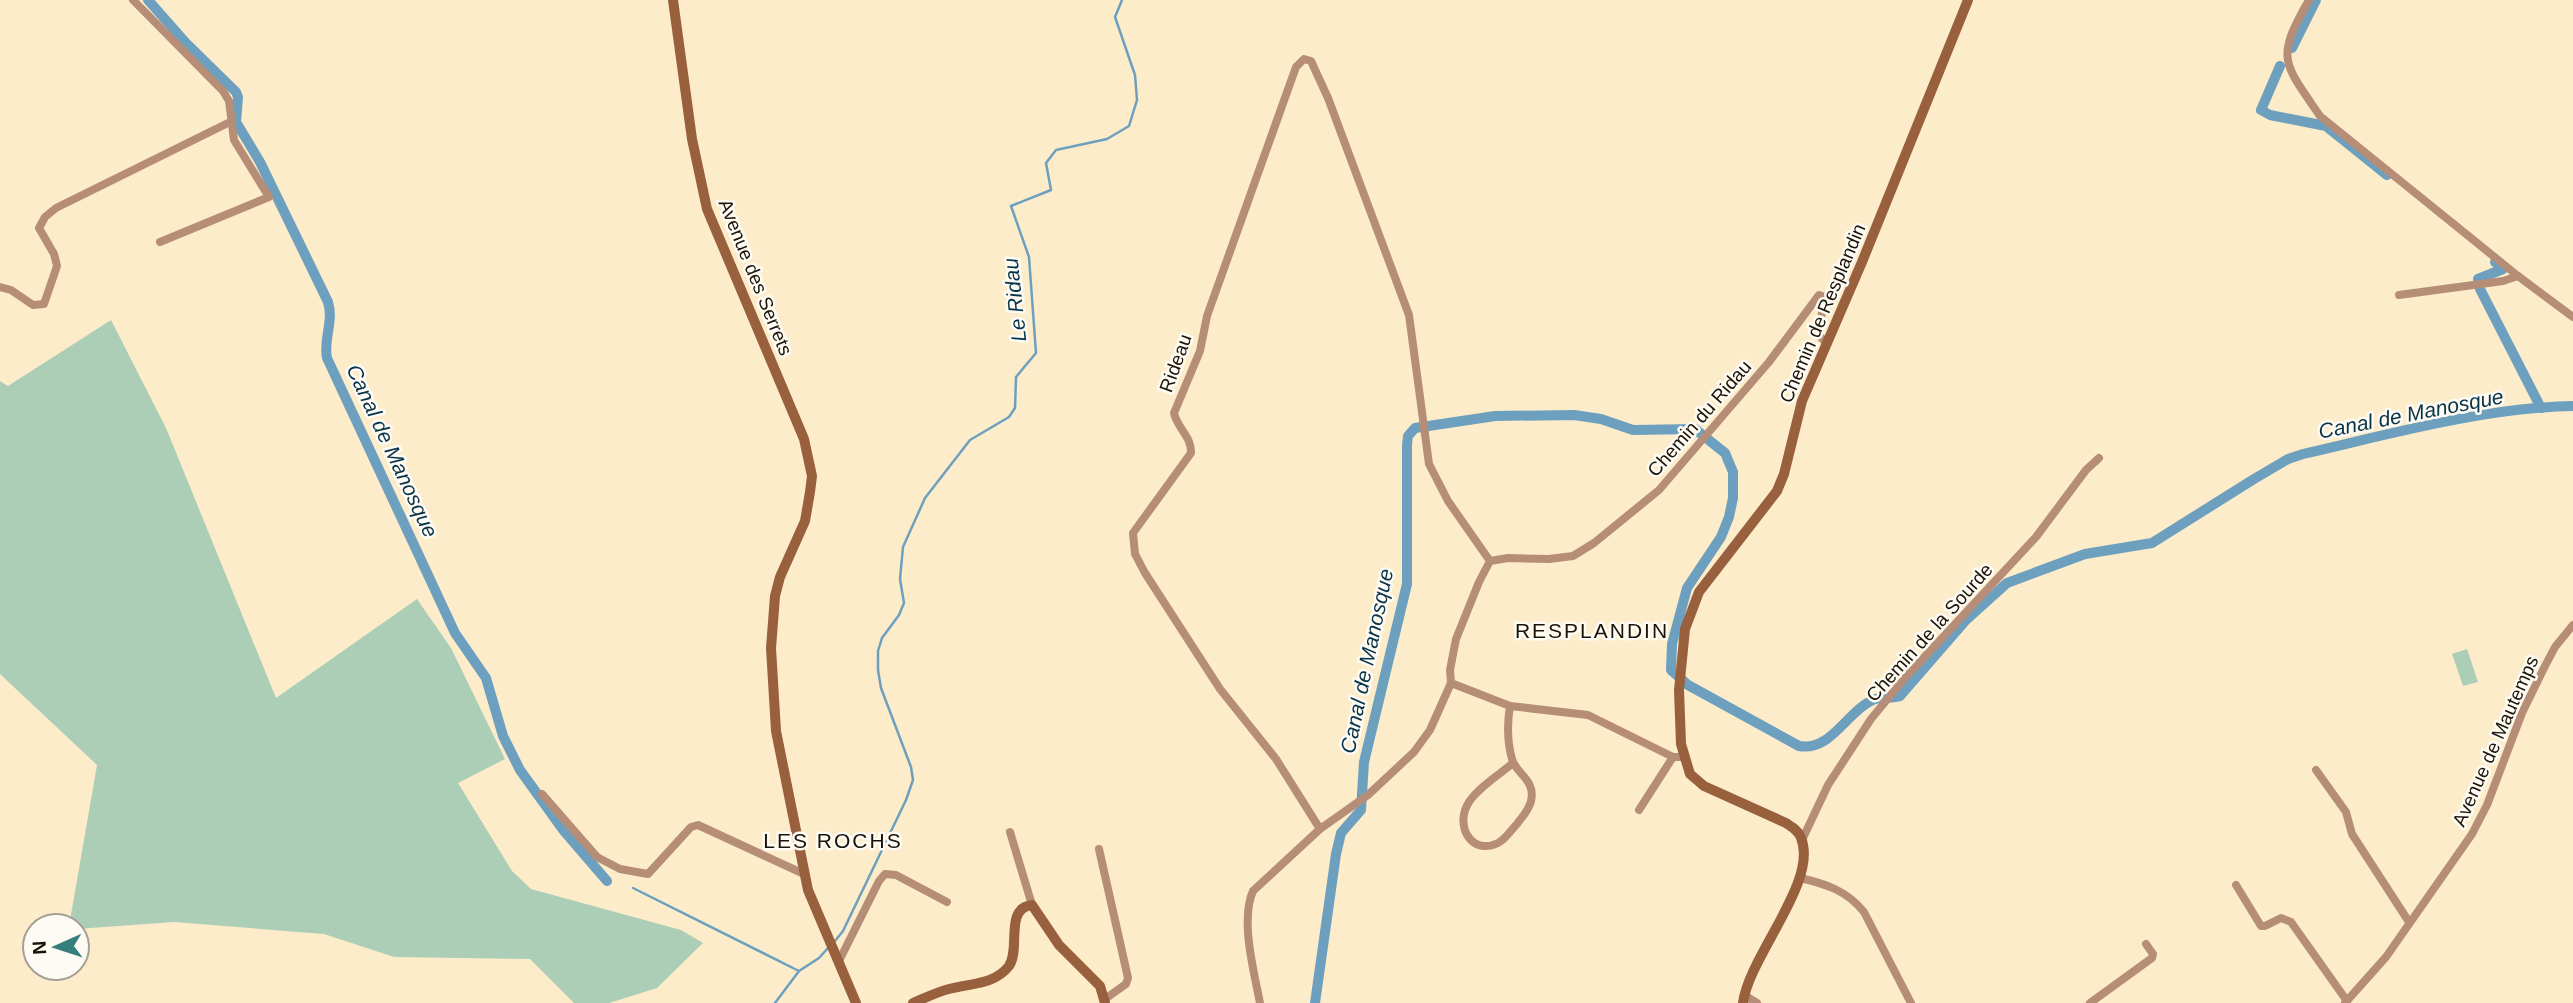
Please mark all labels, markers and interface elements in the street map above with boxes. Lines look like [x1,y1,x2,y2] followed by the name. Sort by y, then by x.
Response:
[715,196,796,358] street label: Avenue des Serrets
[1775,221,1870,406] street label: Chemin de Resplandin
[999,257,1030,343] water label: Le Ridau
[1155,331,1196,395] street label: Rideau
[1643,356,1755,481] street label: Chemin du Ridau
[342,361,443,541] water label: Canal de Manosque
[2316,384,2505,443] water label: Canal de Manosque
[1862,559,1997,706] street label: Chemin de la Sourde
[1336,567,1397,755] water label: Canal de Manosque
[1515,619,1669,642] district label: RESPLANDIN
[2448,653,2543,830] street label: Avenue de Mautemps
[763,829,903,852] district label: LES ROCHS
[21,912,91,982] north arrow
[29,940,50,955] text: N

